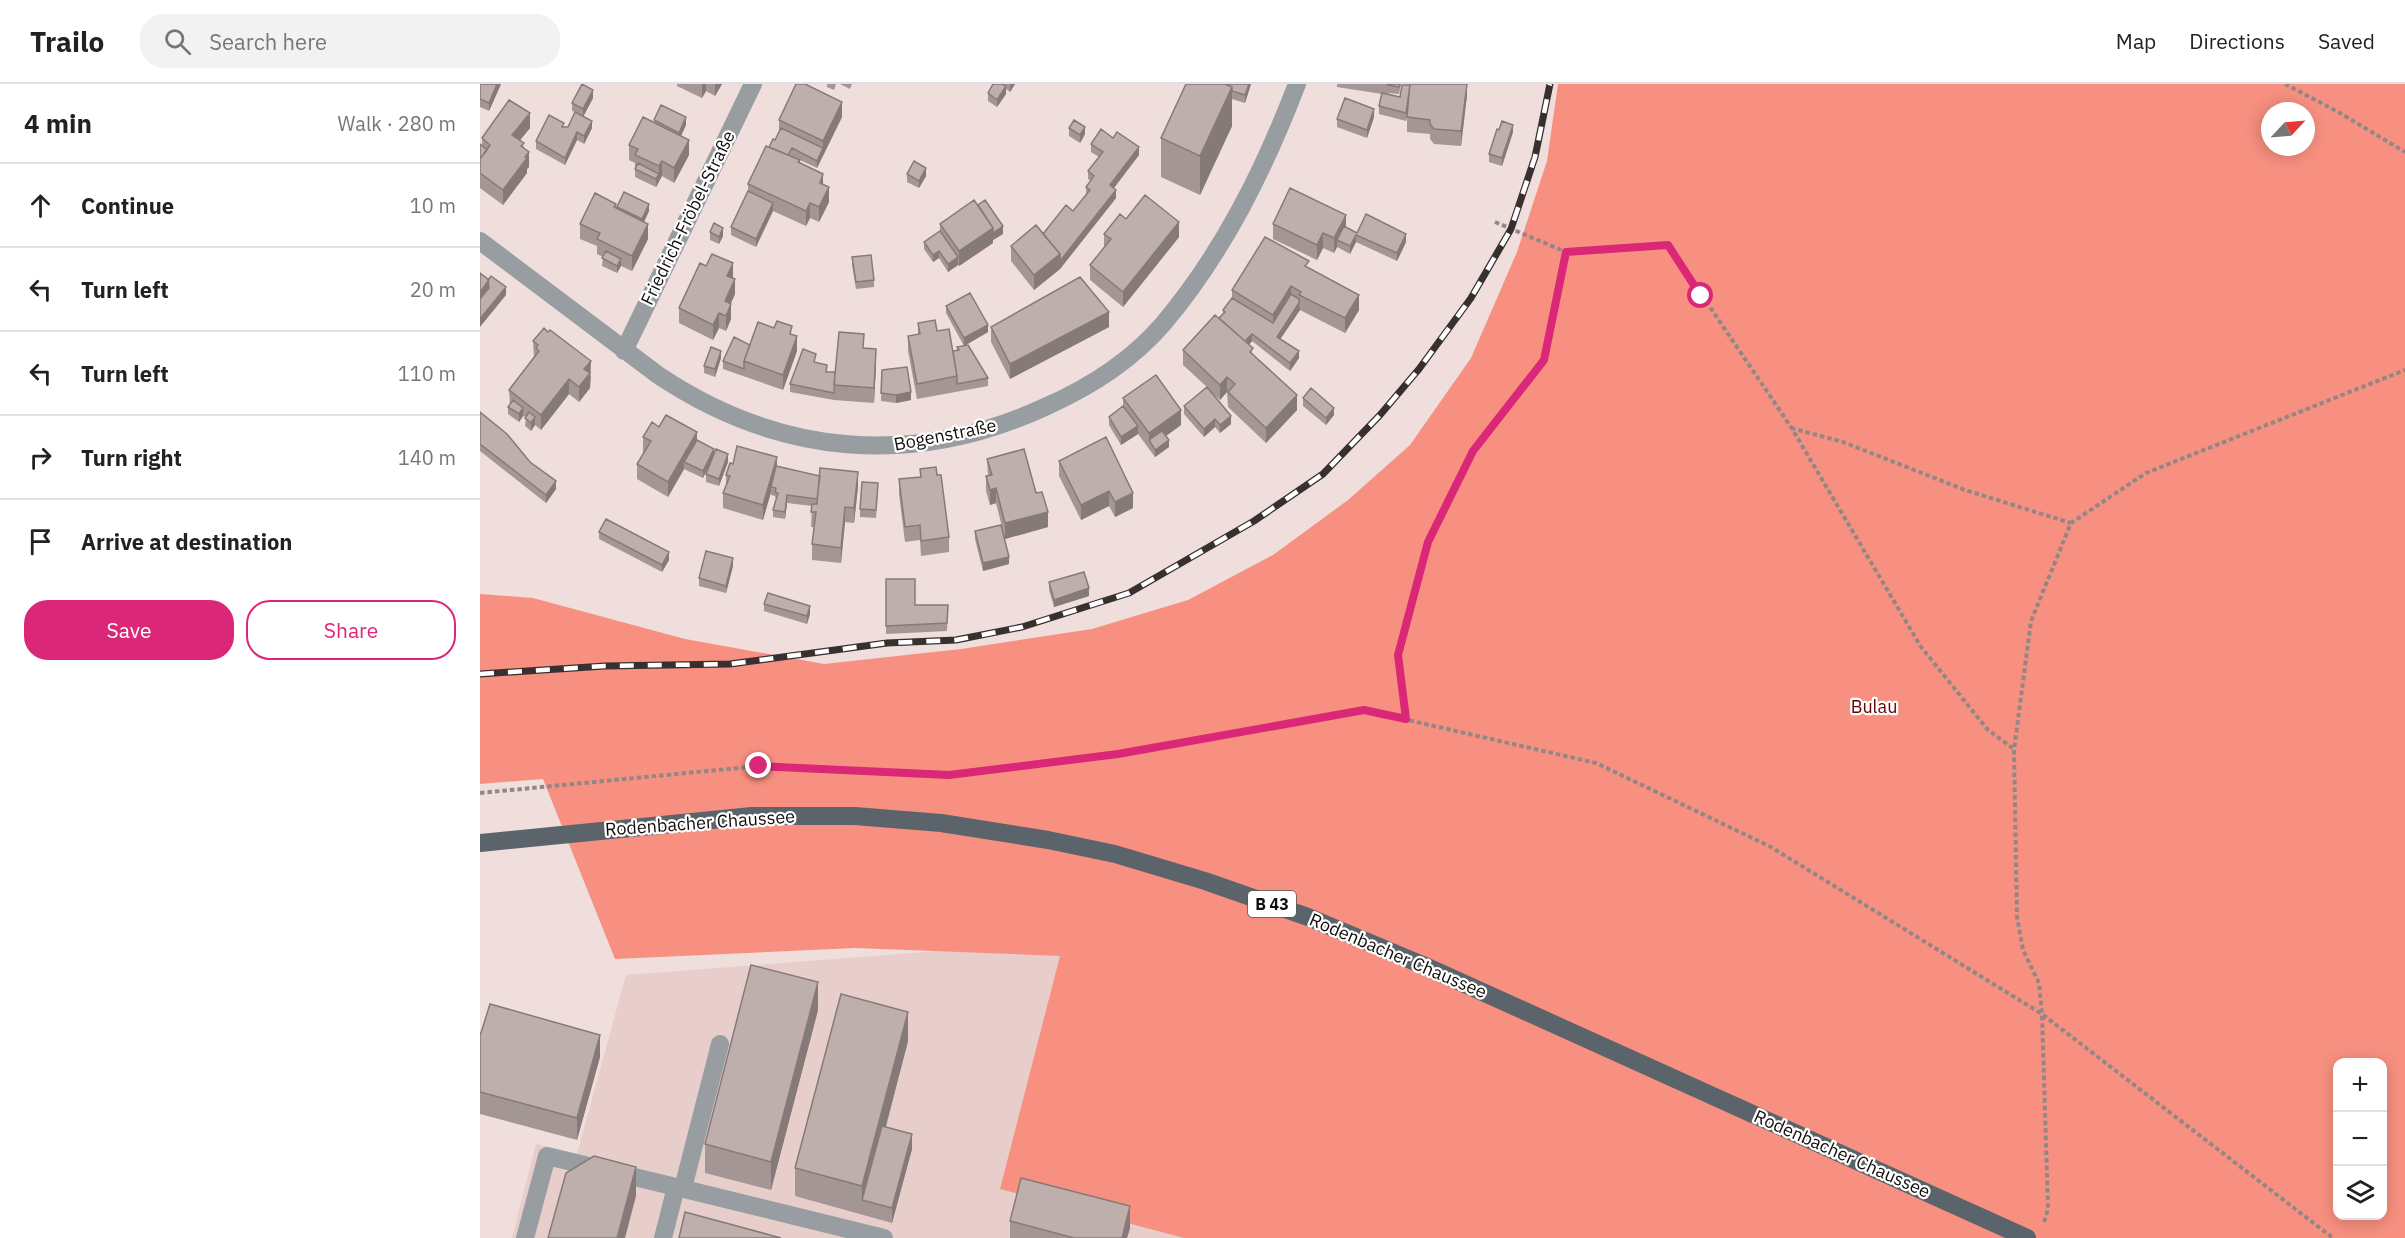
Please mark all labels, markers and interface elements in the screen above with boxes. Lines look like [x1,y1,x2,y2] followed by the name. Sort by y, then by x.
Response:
[140,14,560,68] search box
[30,23,104,60] text: Trailo
[161,25,194,58] icon: search
[209,27,327,56] text: Search here
[2116,27,2156,55] text: Map
[2189,27,2285,55] text: Directions
[2318,27,2375,55] text: Saved
[2261,102,2315,156] north arrow
[24,106,92,140] text: 4 min
[338,110,456,137] text: Walk · 280 m
[635,127,740,309] street label: Friedrich-Fröbel-Straße
[24,189,57,222] icon: ahead
[81,191,174,220] text: Continue
[410,192,456,219] text: 10 m
[24,273,57,306] icon: left
[81,275,169,304] text: Turn left
[410,276,456,303] text: 20 m
[1687,282,1713,308] route start
[24,357,57,390] icon: left
[81,359,169,388] text: Turn left
[398,360,456,387] text: 110 m
[892,413,998,456] street label: Bogenstraße
[24,441,57,474] icon: right
[81,443,182,472] text: Turn right
[398,444,456,471] text: 140 m
[24,525,57,558] icon: arrive
[81,527,292,556] text: Arrive at destination
[24,600,234,660] button: Save
[246,600,456,660] button: Share
[1851,695,1897,718] park label: Bulau
[745,752,771,778] route end
[604,804,796,841] street label: Rodenbacher Chaussee
[1248,891,1296,917] road number: B 43
[1306,908,1490,1003] street label: Rodenbacher Chaussee
[2333,1058,2387,1220] map controls
[2333,1058,2387,1112] button: +
[1751,1104,1934,1203] street label: Rodenbacher Chaussee
[2333,1112,2387,1166] button: −
[2333,1166,2387,1220] button: layers

